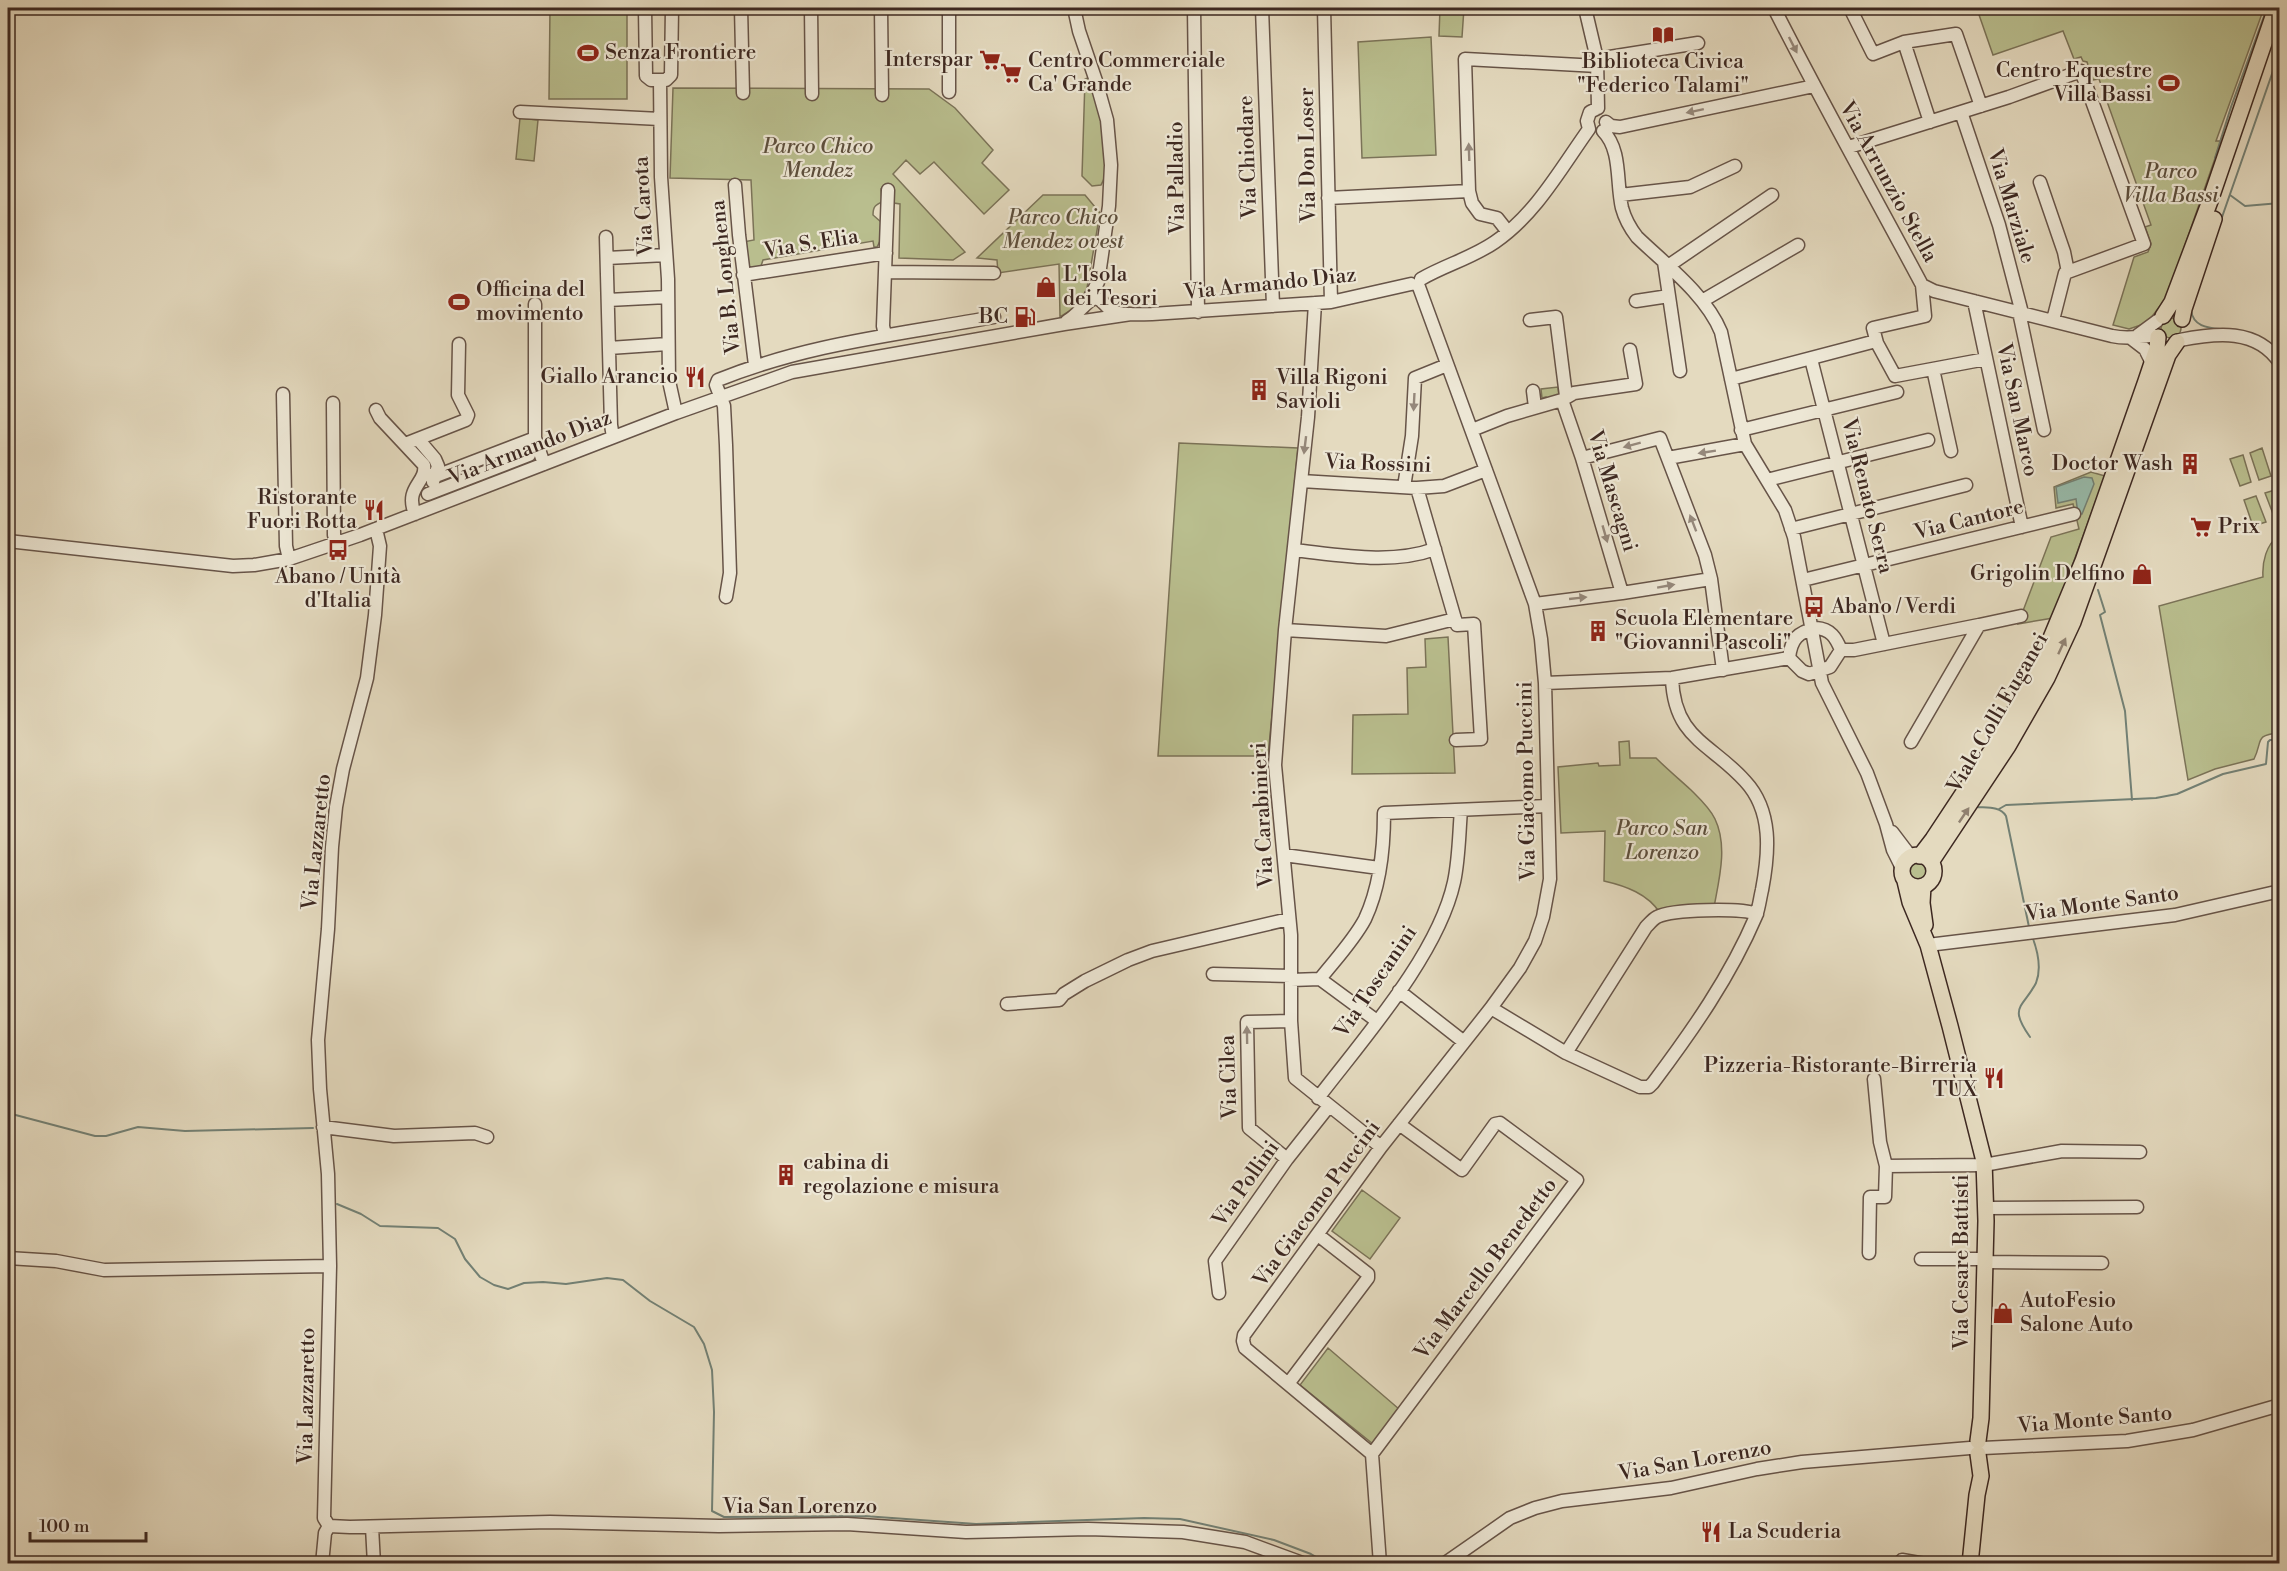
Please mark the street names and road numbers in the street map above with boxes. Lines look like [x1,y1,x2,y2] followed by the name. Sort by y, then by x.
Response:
[1294,87,1322,224] street label: Via Don Loser
[1233,95,1263,220] street label: Via Chiodare
[1833,96,1943,267] street label: Via Arrunzio Stella
[1163,121,1191,236] street label: Via Palladio
[1981,145,2041,266] street label: Via Marziale
[628,155,660,257] street label: Via Carota
[705,198,747,356] street label: Via B. Longhena
[761,224,861,264] street label: Via S. Elia
[1182,262,1357,306] street label: Via Armando Diaz
[1990,340,2044,479] street label: Via San Marco
[444,405,615,492] street label: Via Armando Diaz
[1835,415,1899,577] street label: Via Renato Serra
[1581,426,1643,555] street label: Via Mascagni
[1323,449,1432,479] street label: Via Rossini
[1911,494,2026,546] street label: Via Cantore
[1941,628,2054,799] street label: Viale Colli Euganei
[1512,681,1542,882] street label: Via Giacomo Puccini
[1246,741,1280,889] street label: Via Carabinieri
[297,773,337,912] street label: Via Lazzaretto
[2022,880,2181,928] street label: Via Monte Santo
[1328,921,1423,1044] street label: Via Toscanini
[1215,1034,1244,1121] street label: Via Cilea
[1247,1116,1386,1293] street label: Via Giacomo Puccini
[1206,1136,1285,1233] street label: Via Pollini
[1409,1173,1563,1366] street label: Via Marcello Benedetto
[1949,1174,1975,1351] street label: Via Cesare Battisti
[293,1327,321,1466] street label: Via Lazzaretto
[2016,1400,2173,1440] street label: Via Monte Santo
[1616,1435,1774,1487] street label: Via San Lorenzo
[722,1494,877,1520] street label: Via San Lorenzo

